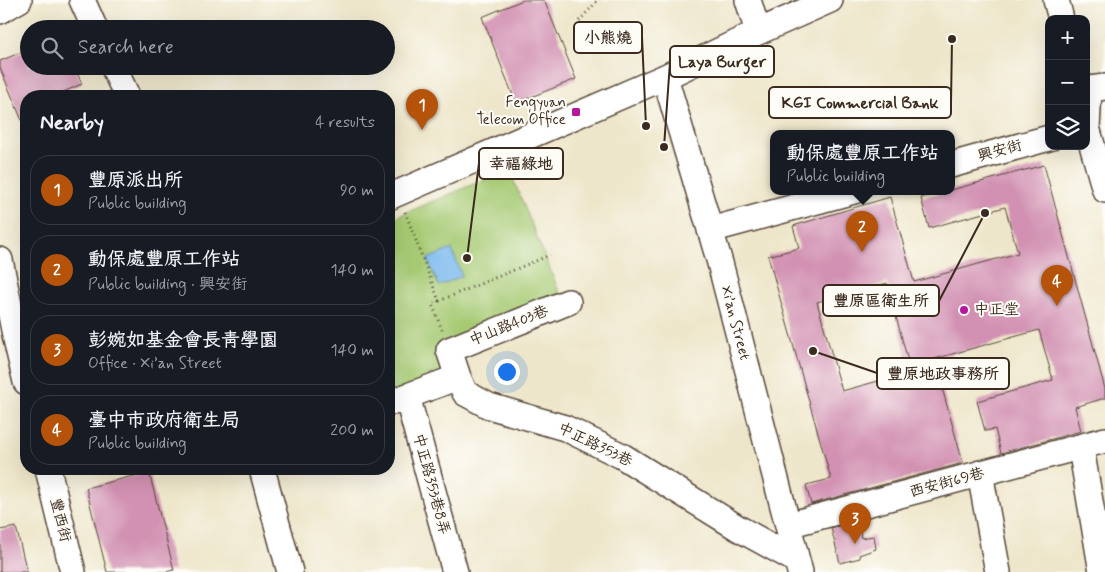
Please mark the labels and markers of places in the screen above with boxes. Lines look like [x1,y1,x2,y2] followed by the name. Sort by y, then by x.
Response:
[574,22,642,53] callout: 小熊燒
[670,46,774,77] callout: Laya Burger
[769,87,951,118] callout: KGI Commercial Bank
[406,89,438,130] pin: 1
[476,93,566,130] place label: Fengyuan Telecom Office
[570,106,582,118] marker: Fengyuan Telecom Office
[479,148,563,179] callout: 幸福綠地
[846,211,878,252] pin: 2
[1041,265,1073,306] pin: 4
[823,285,939,316] callout: 豐原區衛生所
[974,300,1019,320] place label: 中正堂
[958,304,970,316] marker: 中正堂
[877,358,1009,389] callout: 豐原地政事務所
[839,503,871,544] pin: 3

